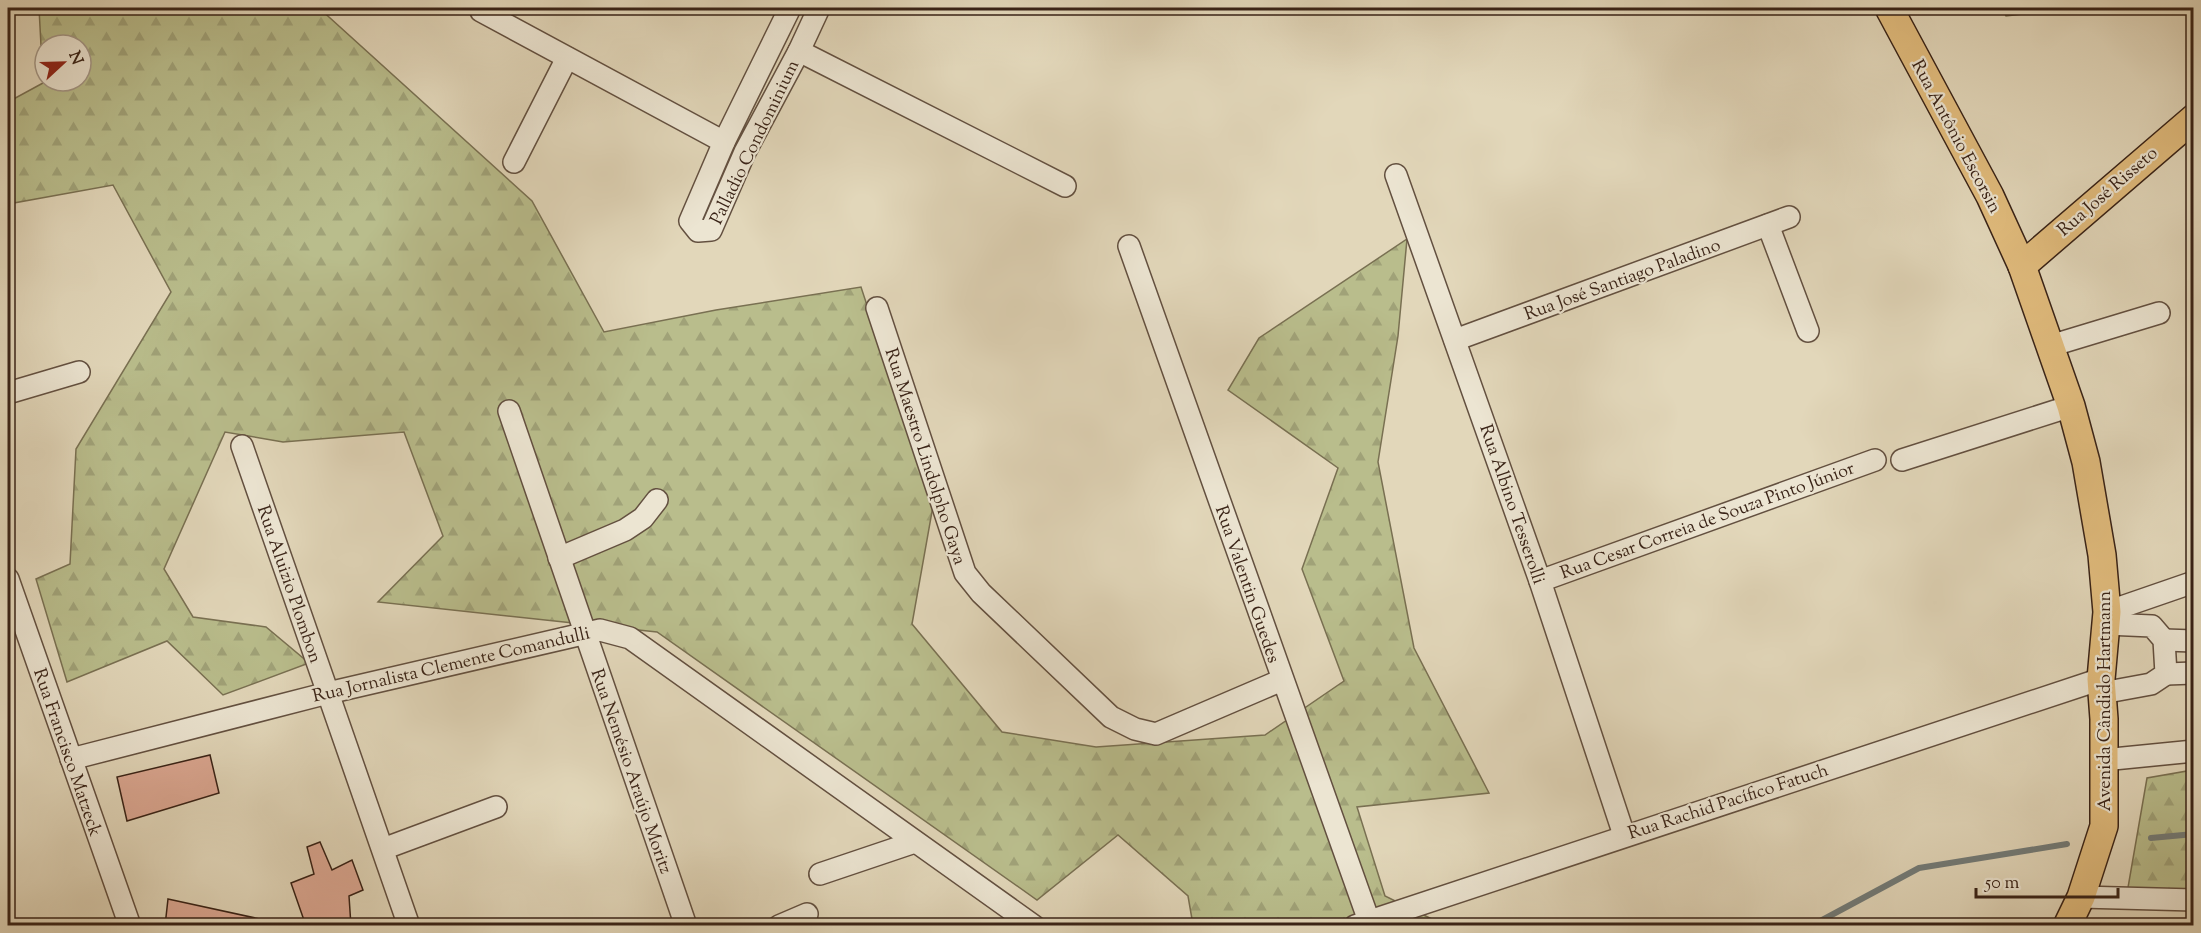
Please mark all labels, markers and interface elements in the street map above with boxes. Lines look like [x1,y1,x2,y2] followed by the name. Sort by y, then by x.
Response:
[33,33,93,93] north arrow
[62,48,88,69] text: N
[1904,55,2007,219] street label: Rua Antônio Escorsin
[705,56,807,230] street label: Palladio Condominium
[2052,141,2164,244] street label: Rua José Risseto
[1521,233,1725,329] street label: Rua José Santiago Paladino
[877,345,971,568] street label: Rua Maestro Lindolpho Gaya
[1472,421,1551,588] street label: Rua Albino Tesserolli
[1557,456,1859,587] street label: Rua Cesar Correia de Souza Pinto Júnior
[249,502,327,667] street label: Rua Aluizio Plombon
[1207,502,1285,667] street label: Rua Valentin Guedes
[2093,590,2119,811] street label: Avenida Cândido Hartmann
[310,621,593,711] street label: Rua Jornalista Clemente Comandulli
[25,665,107,840] street label: Rua Francisco Matzeck
[583,666,678,878] street label: Rua Nemésio Araújo Moritz
[1625,758,1833,848] street label: Rua Rachid Pacífico Fatuch
[1976,861,2118,899] scale bar
[1984,871,2020,897] text: 50 m

